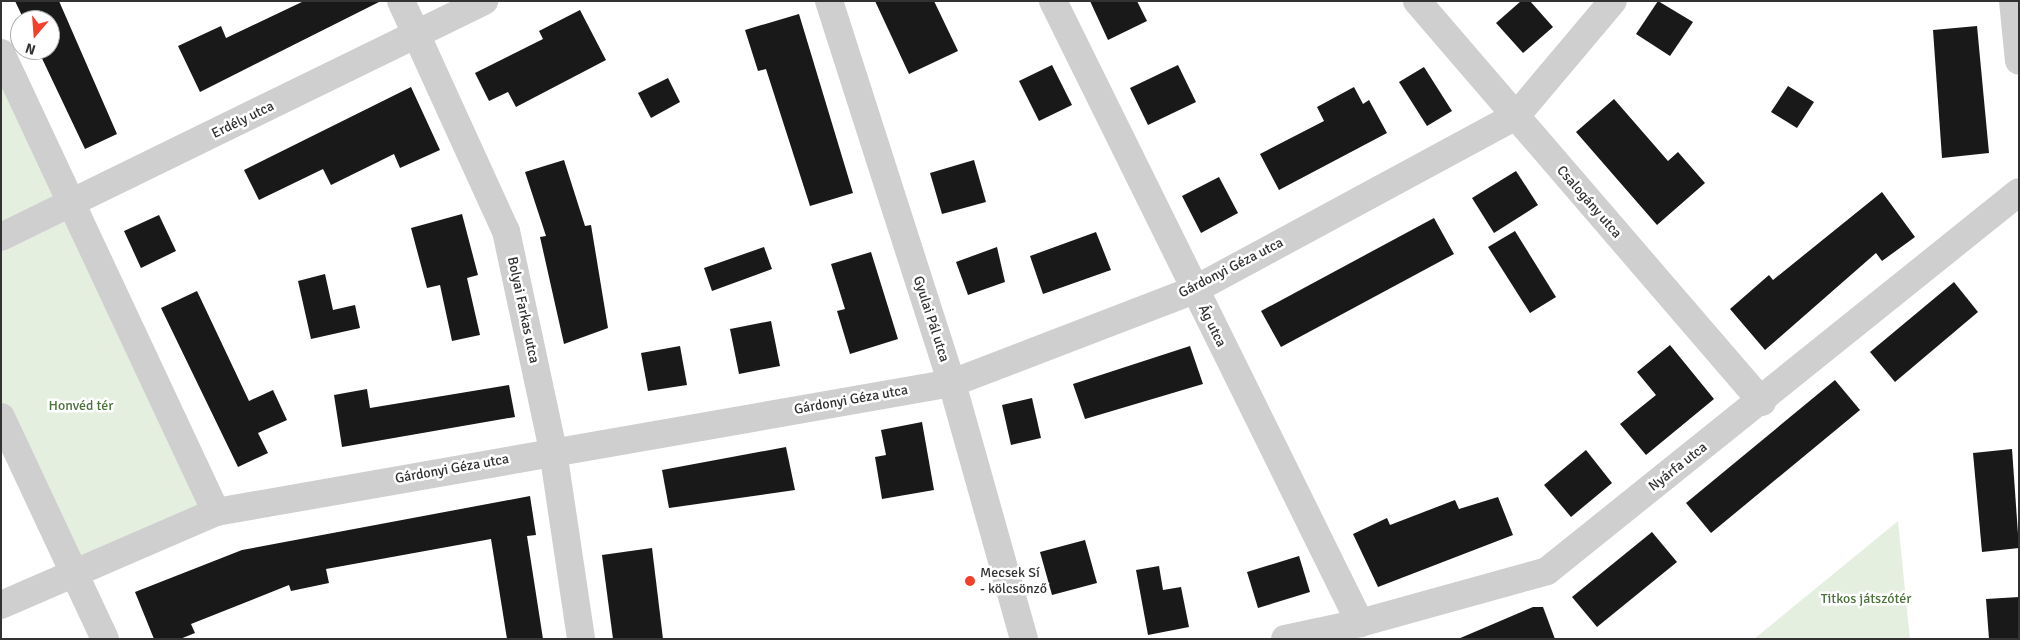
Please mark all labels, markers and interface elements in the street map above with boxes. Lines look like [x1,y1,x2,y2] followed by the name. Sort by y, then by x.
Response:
[10,10,60,60] north arrow
[23,39,38,58] text: N
[209,98,277,142] street label: Erdély utca
[1553,162,1625,242] street label: Csalogány utca
[1176,234,1286,302] street label: Gárdonyi Géza utca
[503,255,543,365] street label: Bolyai Farkas utca
[909,274,953,364] street label: Gyulai Pál utca
[1195,302,1229,350] street label: Ág utca
[793,382,909,418] street label: Gárdonyi Géza utca
[49,398,113,414] park label: Honvéd tér
[1645,439,1711,495] street label: Nyárfa utca
[394,451,510,487] street label: Gárdonyi Géza utca
[980,565,1047,598] place label: Mecsek Sí - kölcsönző
[964,575,976,587] marker: Mecsek Sí - kölcsönző
[1821,591,1911,607] park label: Titkos játszótér

